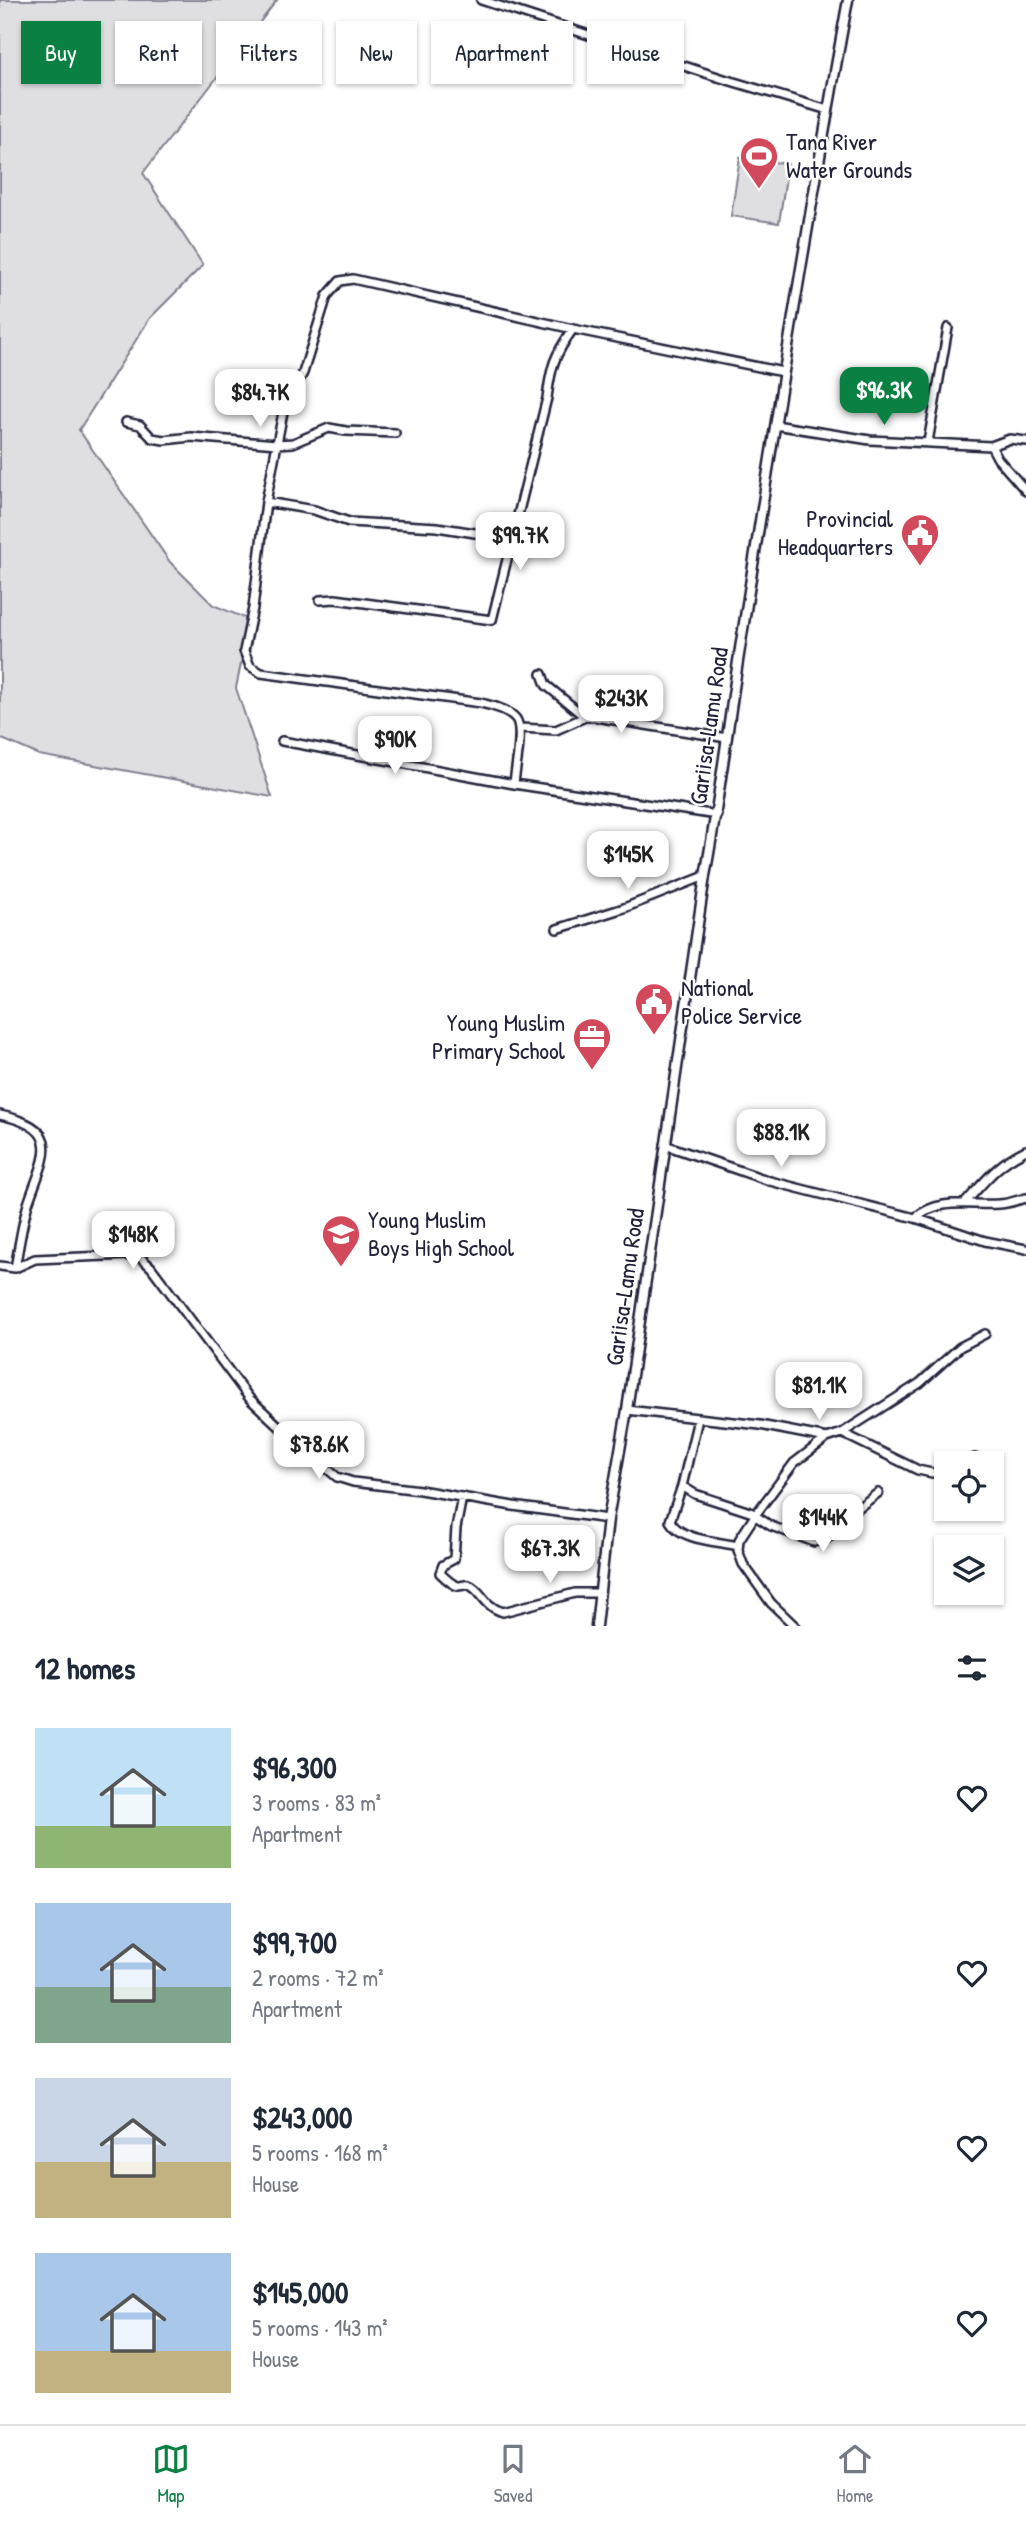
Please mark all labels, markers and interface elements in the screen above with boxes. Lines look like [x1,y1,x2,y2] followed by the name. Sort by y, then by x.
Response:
[21,21,101,84] chip: Buy
[115,21,202,84] chip: Rent
[216,21,322,84] chip: Filters
[336,21,417,84] chip: New
[431,21,573,84] chip: Apartment
[587,21,684,84] chip: House
[786,125,912,185] place label: Tana River Water Grounds
[738,135,780,190] sports icon: Tana River Water Grounds
[827,368,941,427] pin: $96.3K
[203,370,317,429] pin: $84.7K
[856,374,912,405] text: $96.3K
[231,376,289,407] text: $84.7K
[778,502,894,562] place label: Provincial Headquarters
[463,512,577,572] pin: $99.7K
[899,512,941,567] public building icon: Provincial Headquarters
[492,519,548,550] text: $99.7K
[681,645,735,807] street label: Gariisa-Lamu Road
[572,676,670,735] pin: $243K
[594,682,648,713] text: $243K
[354,716,436,776] pin: $90K
[374,723,416,754] text: $90K
[579,832,677,891] pin: $145K
[603,838,653,869] text: $145K
[681,971,802,1031] place label: National Police Service
[633,981,675,1036] public building icon: National Police Service
[432,1006,566,1066] place label: Young Muslim Primary School
[571,1016,613,1071] office icon: Young Muslim Primary School
[724,1110,838,1169] pin: $88.1K
[753,1116,809,1147] text: $88.1K
[368,1203,514,1263] place label: Young Muslim Boys High School
[597,1206,651,1368] street label: Gariisa-Lamu Road
[84,1212,182,1271] pin: $148K
[320,1213,362,1268] school or university icon: Young Muslim Boys High School
[108,1218,158,1249] text: $148K
[762,1362,876,1422] pin: $81.1K
[791,1369,847,1400] text: $81.1K
[262,1422,376,1481] pin: $78.6K
[289,1428,349,1459] text: $78.6K
[934,1451,1004,1605] map controls
[934,1451,1004,1521] button: locate
[774,1494,872,1554] pin: $144K
[798,1501,848,1532] text: $144K
[493,1526,607,1585] pin: $67.3K
[520,1532,580,1563] text: $67.3K
[934,1535,1004,1605] button: layers
[35,1648,135,1688] text: 12 homes
[953,1649,991,1687] icon: filters
[252,1747,337,1787] text: $96,300
[91,1756,175,1840] icon: home
[953,1779,991,1817] icon: heart
[252,1787,381,1818] text: 3 rooms · 83 m²
[252,1818,342,1849] text: Apartment
[252,1922,337,1962] text: $99,700
[91,1931,175,2015] icon: home
[953,1954,991,1992] icon: heart
[252,1962,384,1993] text: 2 rooms · 72 m²
[252,1993,342,2024] text: Apartment
[252,2097,352,2137] text: $243,000
[91,2106,175,2190] icon: home
[953,2129,991,2167] icon: heart
[252,2137,388,2168] text: 5 rooms · 168 m²
[252,2168,299,2199] text: House
[252,2272,348,2312] text: $145,000
[91,2281,175,2365] icon: home
[953,2304,991,2342] icon: heart
[252,2312,388,2343] text: 5 rooms · 143 m²
[252,2343,299,2374] text: House
[152,2440,190,2508] tab: Map
[494,2440,532,2508] tab: Saved
[836,2440,874,2508] tab: Home

